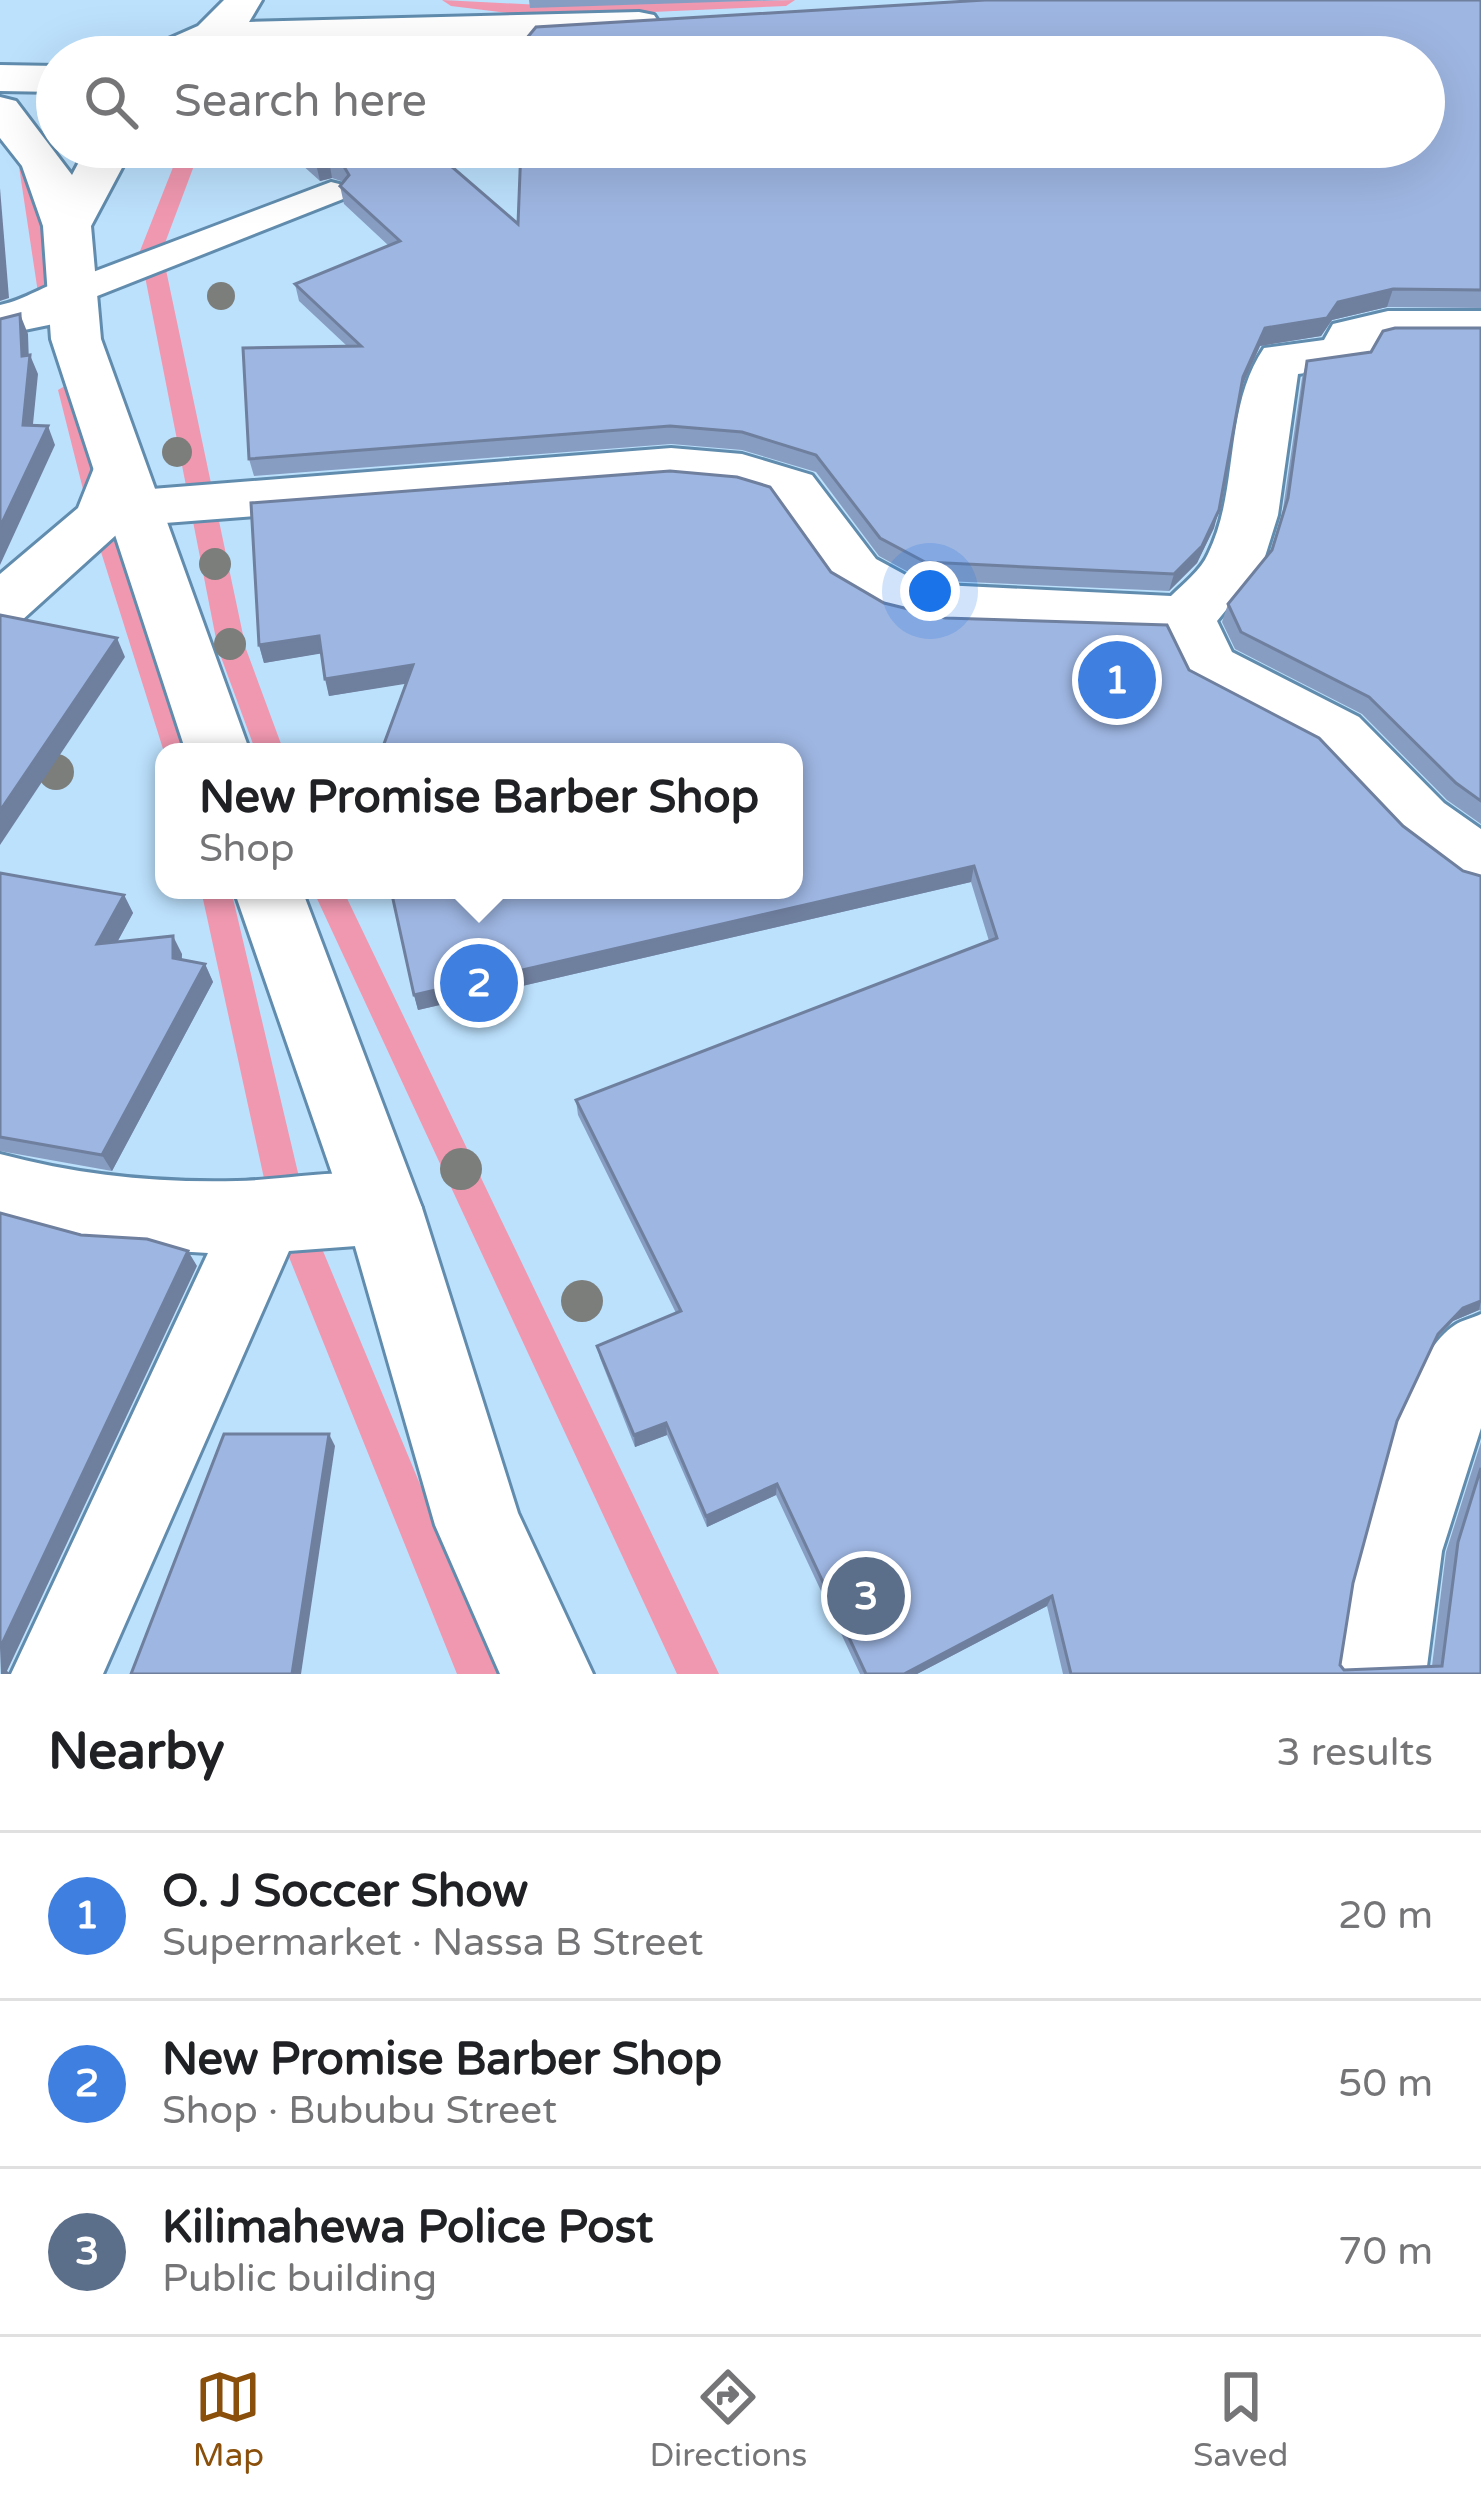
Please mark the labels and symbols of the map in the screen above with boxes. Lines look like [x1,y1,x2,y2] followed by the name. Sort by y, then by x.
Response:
[900,561,960,621] your location
[1078,635,1156,725] pin: 1
[440,938,518,1028] pin: 2
[827,1551,905,1641] pin: 3

